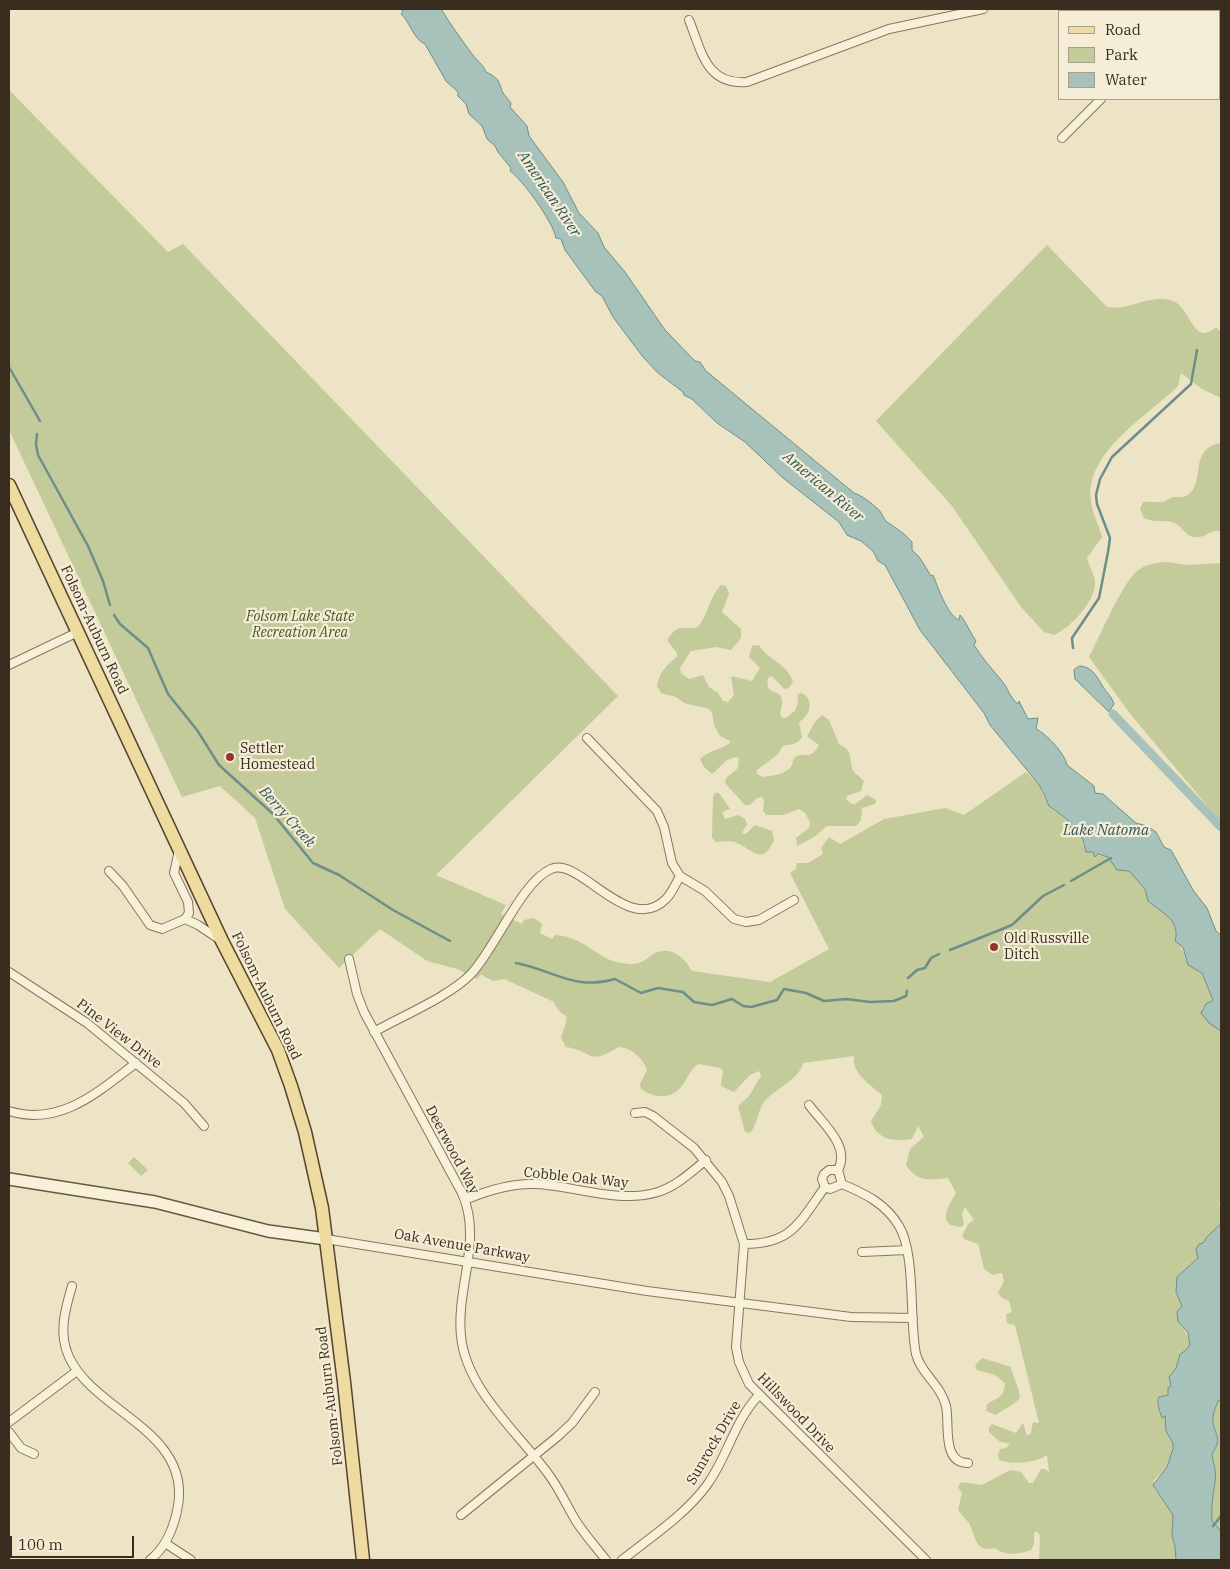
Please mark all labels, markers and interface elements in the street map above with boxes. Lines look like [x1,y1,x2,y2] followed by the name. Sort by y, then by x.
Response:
[1058,10,1220,100] legend
[1105,20,1141,39] text: Road
[1105,45,1138,64] text: Park
[1105,70,1147,89] text: Water
[514,148,584,240] water label: American River
[779,448,867,526] water label: American River
[57,563,131,697] street label: Folsom-Auburn Road
[246,609,354,642] park label: Folsom Lake State Recreation Area
[240,741,315,774] place label: Settler Homestead
[224,751,236,763] marker: Settler Homestead
[255,783,319,851] water label: Berry Creek
[1063,822,1149,840] water label: Lake Natoma
[228,929,304,1063] street label: Folsom-Auburn Road
[1004,931,1089,964] place label: Old Russville Ditch
[988,941,1000,953] marker: Old Russville Ditch
[73,996,165,1072] street label: Pine View Drive
[422,1103,482,1197] street label: Deerwood Way
[523,1164,629,1192] street label: Cobble Oak Way
[393,1226,531,1266] street label: Oak Avenue Parkway
[313,1325,347,1467] street label: Folsom-Auburn Road
[754,1370,838,1456] street label: Hillswood Drive
[683,1398,745,1488] street label: Sunrock Drive
[12,1526,136,1558] scale bar
[18,1535,63,1554] text: 100 m

